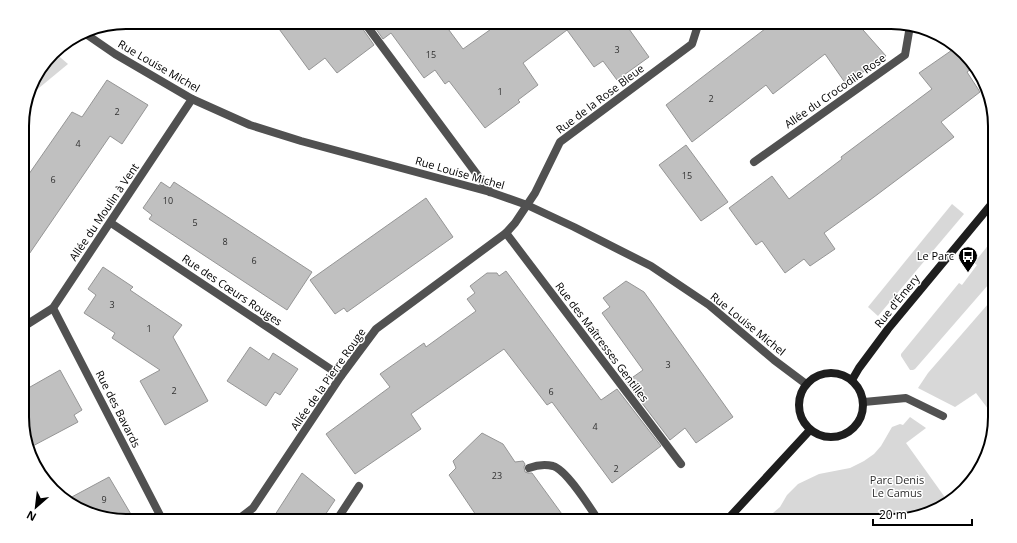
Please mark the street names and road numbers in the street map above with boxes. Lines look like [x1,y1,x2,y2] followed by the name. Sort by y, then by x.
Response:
[116,36,203,95] street label: Rue Louise Michel
[781,50,888,131] street label: Allée du Crocodile Rose
[553,60,647,137] street label: Rue de la Rose Bleue
[414,153,507,192] street label: Rue Louise Michel
[65,160,142,264] street label: Allée du Moulin à Vent
[179,250,285,329] street label: Rue des Cœurs Rouges
[871,271,923,330] street label: Rue d'Émery
[552,279,652,405] street label: Rue des Maîtresses Gentilles
[708,289,789,359] street label: Rue Louise Michel
[287,325,368,433] street label: Allée de la Pierre Rouge
[92,368,144,450] street label: Rue des Bavards

